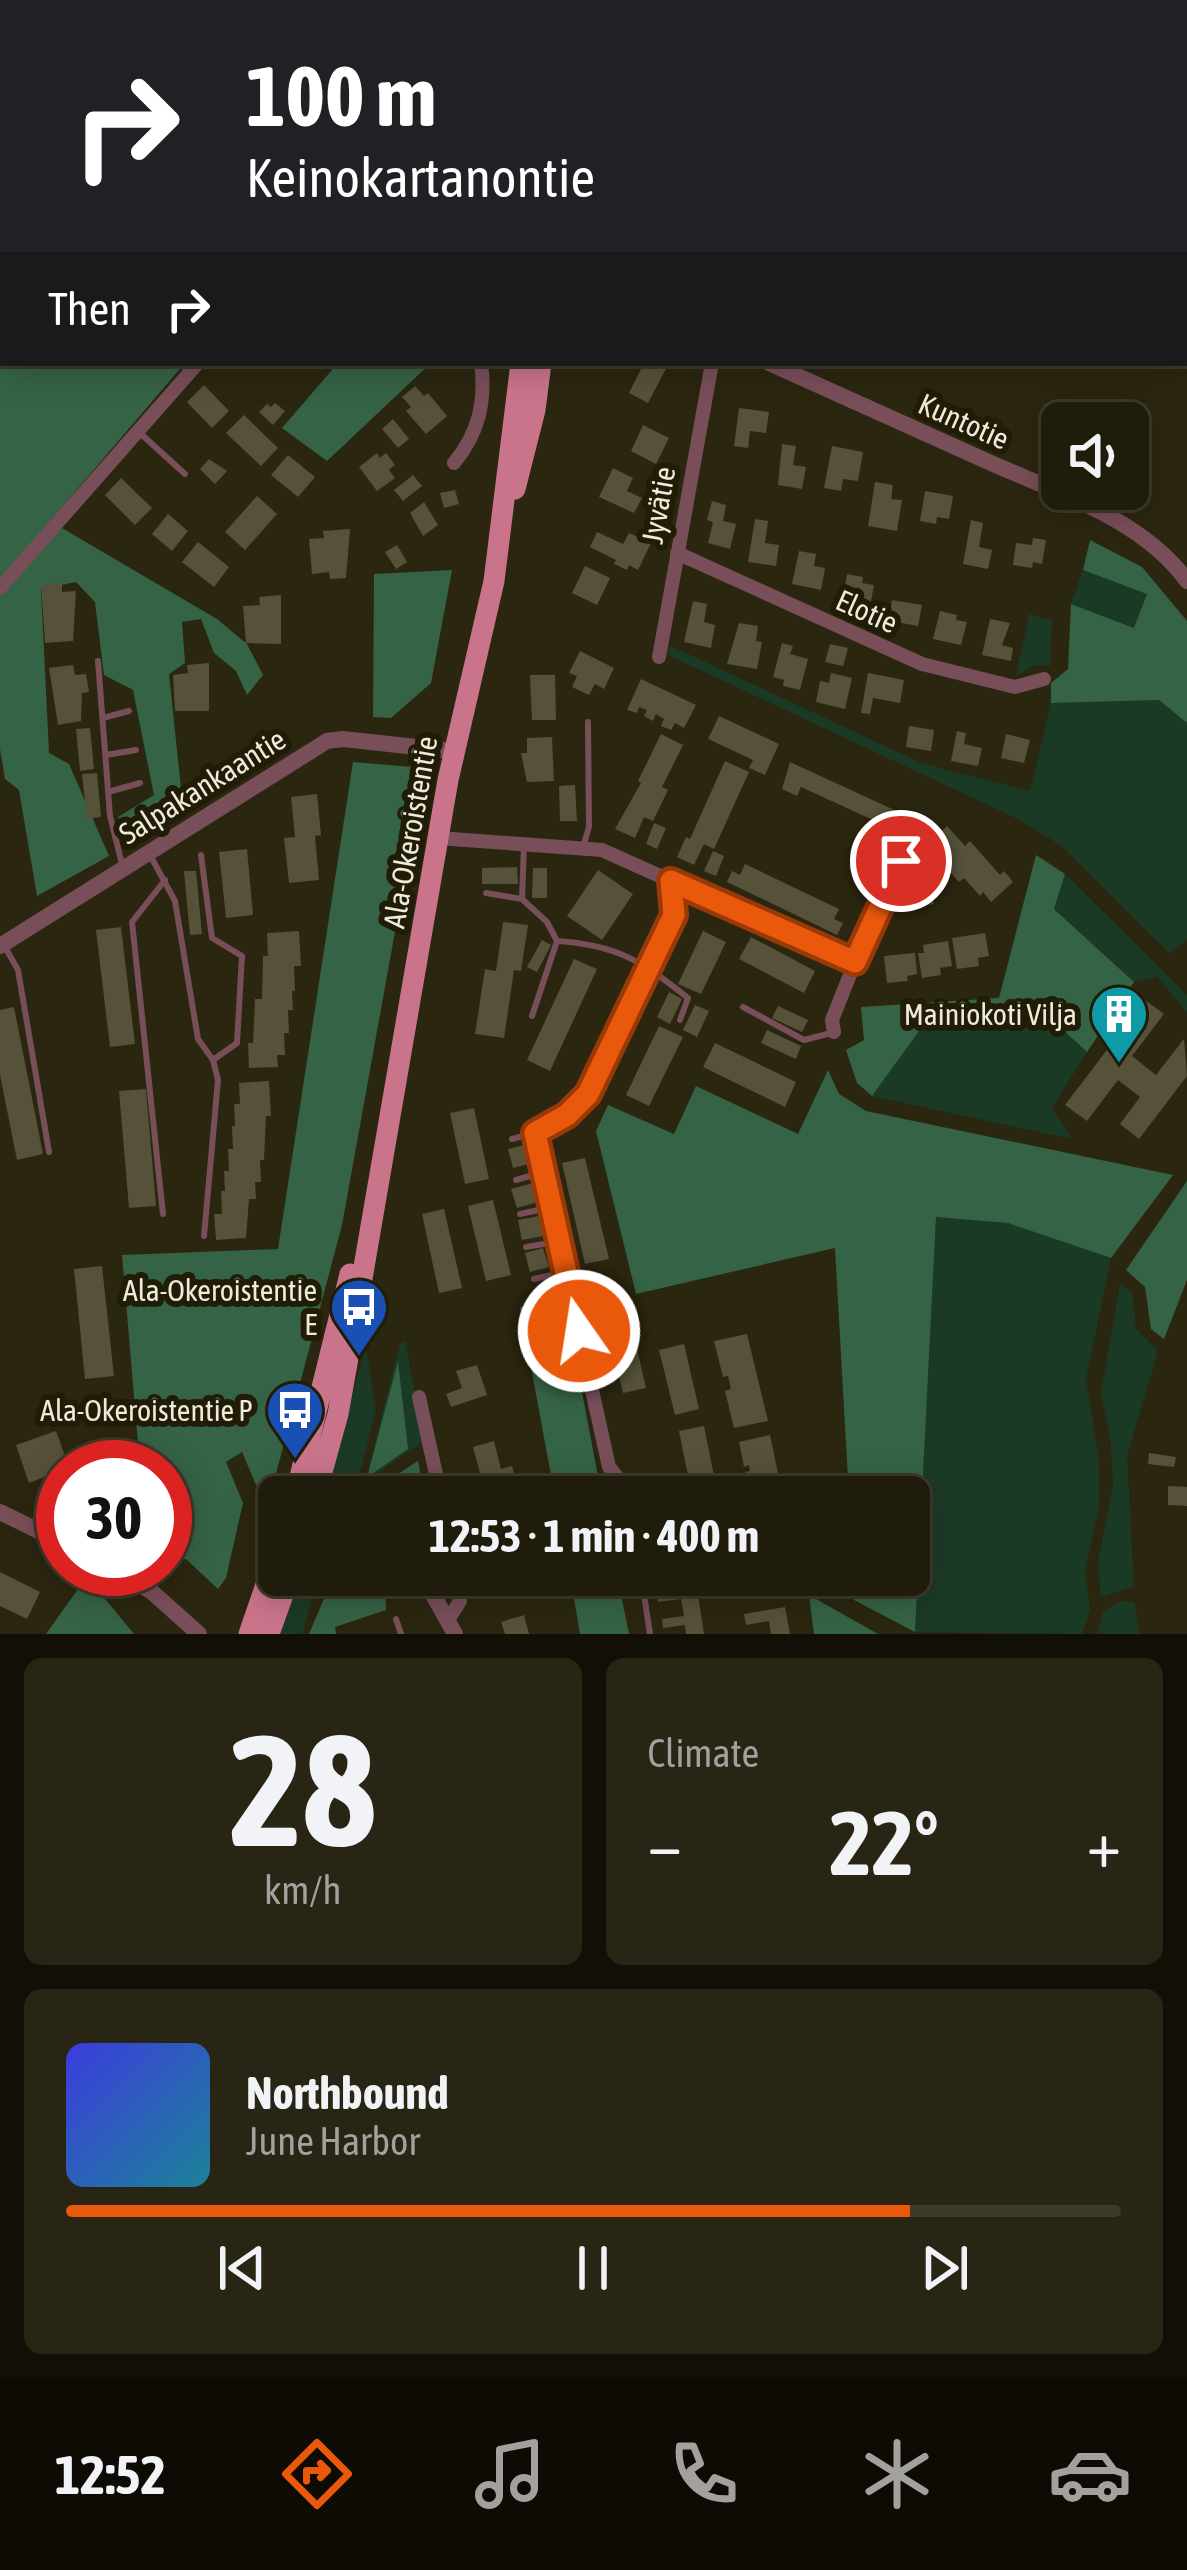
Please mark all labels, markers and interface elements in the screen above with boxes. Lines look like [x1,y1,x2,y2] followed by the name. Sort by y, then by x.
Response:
[48,48,204,204] icon: right
[246,48,436,144] text: 100 m
[246,147,595,208] text: Keinokartanontie
[155,276,221,342] icon: right
[48,283,131,335] text: Then
[914,386,1014,456] street label: Kuntotie
[1041,402,1149,510] map controls
[1041,402,1149,510] button: sound
[635,464,681,546] street label: Jyvätie
[831,583,903,639] street label: Elotie
[113,721,291,851] street label: Salpakankaantie
[376,734,444,930] street label: Ala-Okeroistentie
[850,810,952,912] pin
[868,828,934,894] icon: arrive
[1088,983,1150,1065] building icon: Mainiokoti Vilja
[904,997,1077,1031] place label: Mainiokoti Vilja
[516,1268,642,1394] position arrow
[123,1273,317,1341] place label: Ala-Okeroistentie E
[328,1276,390,1358] bus stop icon: Ala-Okeroistentie E
[264,1379,326,1461] bus stop icon: Ala-Okeroistentie P
[40,1393,253,1427] place label: Ala-Okeroistentie P
[36,1440,192,1596] speed limit sign: 30
[429,1510,759,1562] text: 12:53 · 1 min · 400 m
[229,1700,376,1879] text: 28
[648,1731,759,1775] text: Climate
[830,1791,939,1894] text: 22°
[648,1805,682,1881] text: −
[1087,1805,1121,1881] text: +
[264,1868,341,1912] text: km/h
[246,2067,449,2119] text: Northbound
[246,2119,420,2163] text: June Harbor
[209,2235,275,2301] icon: previous
[560,2235,626,2301] icon: pause
[912,2235,978,2301] icon: next
[275,2432,359,2516] icon: directions
[468,2432,552,2516] icon: music
[662,2432,746,2516] icon: phone
[855,2432,939,2516] icon: climate
[1048,2432,1132,2516] icon: car
[55,2444,166,2505] text: 12:52

